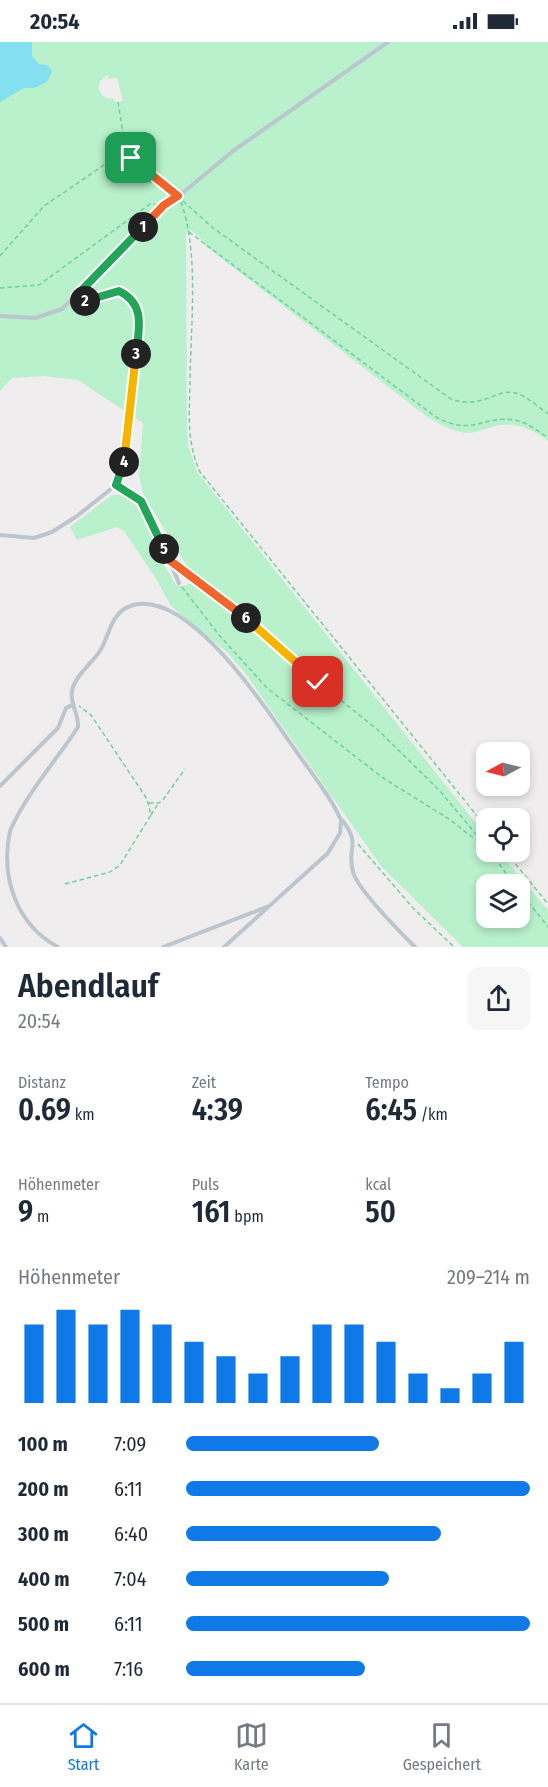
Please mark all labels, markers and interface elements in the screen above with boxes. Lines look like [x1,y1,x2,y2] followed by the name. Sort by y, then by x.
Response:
[30,8,80,35] text: 20:54
[105,132,156,183] pin
[114,141,147,174] icon: arrive
[128,212,158,242] pin: 1
[140,217,146,236] text: 1
[70,286,100,316] pin: 2
[81,291,89,310] text: 2
[121,339,151,369] pin: 3
[132,344,140,363] text: 3
[109,447,139,477] pin: 4
[120,452,128,471] text: 4
[149,534,179,564] pin: 5
[160,539,168,558] text: 5
[231,603,261,633] pin: 6
[242,608,250,627] text: 6
[292,656,343,707] pin
[301,665,334,698] icon: check
[476,742,530,796] north arrow
[476,742,530,928] map controls
[476,808,530,862] button: locate
[476,874,530,928] button: layers
[18,966,158,1006] text: Abendlauf
[467,967,530,1030] button: share
[18,1009,60,1033] text: 20:54
[18,1073,66,1092] text: Distanz
[192,1073,216,1092] text: Zeit
[365,1073,409,1092] text: Tempo
[18,1092,71,1128] text: 0.69
[192,1092,243,1128] text: 4:39
[365,1092,417,1128] text: 6:45
[71,1105,95,1124] text: km
[417,1105,448,1124] text: /km
[18,1175,100,1194] text: Höhenmeter
[192,1175,219,1194] text: Puls
[365,1175,391,1194] text: kcal
[18,1194,33,1230] text: 9
[192,1194,231,1230] text: 161
[365,1194,396,1230] text: 50
[33,1207,49,1226] text: m
[231,1207,264,1226] text: bpm
[18,1265,120,1289] text: Höhenmeter
[447,1265,530,1289] text: 209–214 m
[18,1432,68,1456] text: 100 m
[114,1432,146,1456] text: 7:09
[18,1477,69,1501] text: 200 m
[114,1477,143,1501] text: 6:11
[18,1522,69,1546] text: 300 m
[114,1522,148,1546] text: 6:40
[18,1567,70,1591] text: 400 m
[114,1567,146,1591] text: 7:04
[18,1612,69,1636] text: 500 m
[114,1612,143,1636] text: 6:11
[18,1657,70,1681] text: 600 m
[114,1657,143,1681] text: 7:16
[67,1719,100,1774] tab: Start
[234,1719,269,1774] tab: Karte
[403,1719,481,1774] tab: Gespeichert

